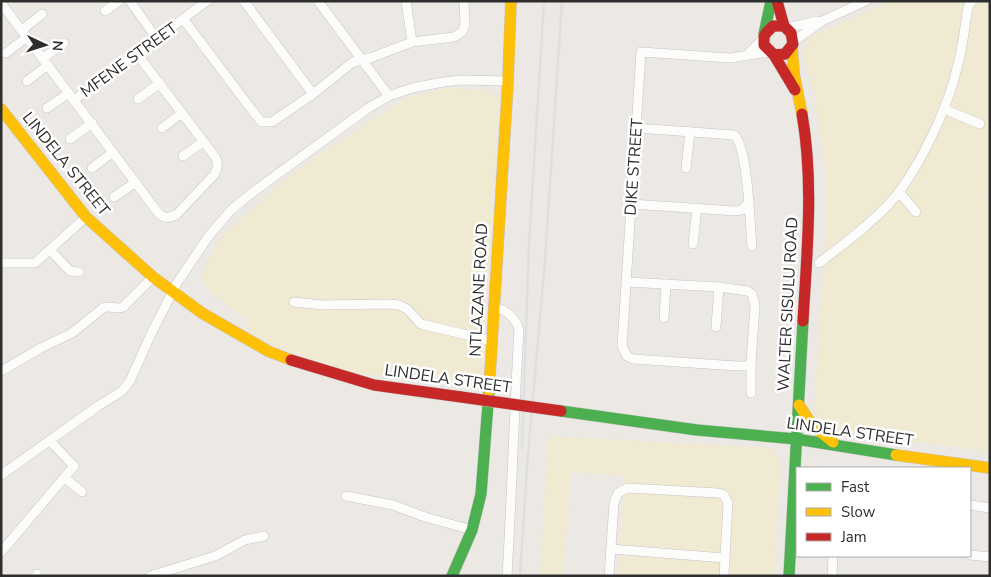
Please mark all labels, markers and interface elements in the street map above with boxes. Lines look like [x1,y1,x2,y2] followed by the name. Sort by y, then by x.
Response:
[76,17,182,103] street label: MFENE STREET
[20,20,70,70] north arrow
[48,40,67,52] text: N
[17,107,115,221] street label: LINDELA STREET
[620,117,648,216] street label: DIKE STREET
[772,216,804,392] street label: WALTER SISULU ROAD
[465,223,493,357] street label: NTLAZANE ROAD
[383,359,513,399] street label: LINDELA STREET
[785,412,915,452] street label: LINDELA STREET
[796,467,971,557] legend
[841,477,870,497] text: Fast
[841,502,876,522] text: Slow
[840,527,867,547] text: Jam

